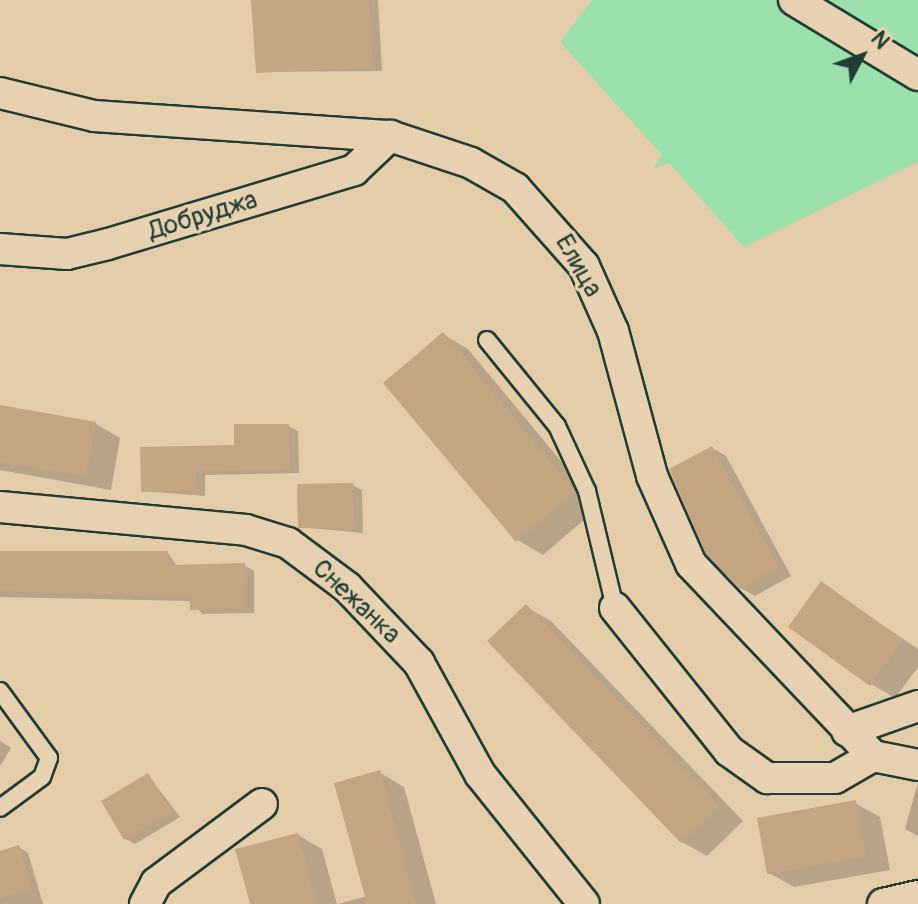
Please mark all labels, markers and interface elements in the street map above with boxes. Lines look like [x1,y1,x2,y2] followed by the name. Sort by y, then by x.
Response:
[822,16,902,96] north arrow
[865,25,896,55] text: N
[145,185,261,247] street label: Добруджа
[548,229,608,303] street label: Елица
[305,553,407,651] street label: Снежанка

